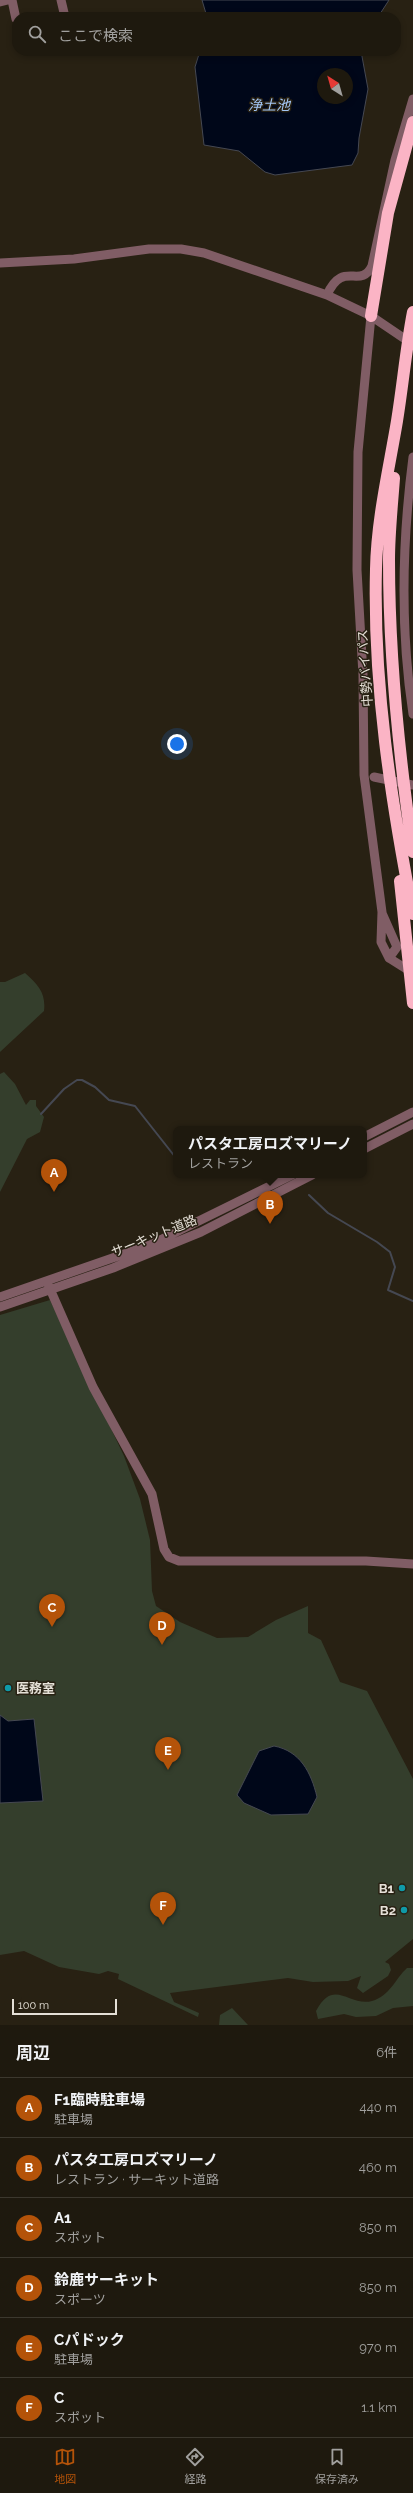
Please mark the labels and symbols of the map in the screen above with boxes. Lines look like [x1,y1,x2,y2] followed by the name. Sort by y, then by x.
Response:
[317,68,353,104] north arrow
[248,97,292,113] water label: 浄土池
[355,629,375,707] street label: 中勢バイパス
[167,734,187,754] your location
[41,1159,67,1192] pin: A
[257,1191,283,1224] pin: B
[109,1212,199,1260] street label: サーキット道路
[39,1594,65,1627] pin: C
[149,1612,175,1645] pin: D
[16,1681,55,1696] place label: 医務室
[3,1683,13,1693] marker: 医務室
[155,1737,181,1770] pin: E
[379,1881,395,1896] place label: B1
[397,1883,407,1893] marker: B1
[150,1892,176,1925] pin: F
[380,1903,396,1918] place label: B2
[399,1905,409,1915] marker: B2
[12,1997,117,2016] scale bar

